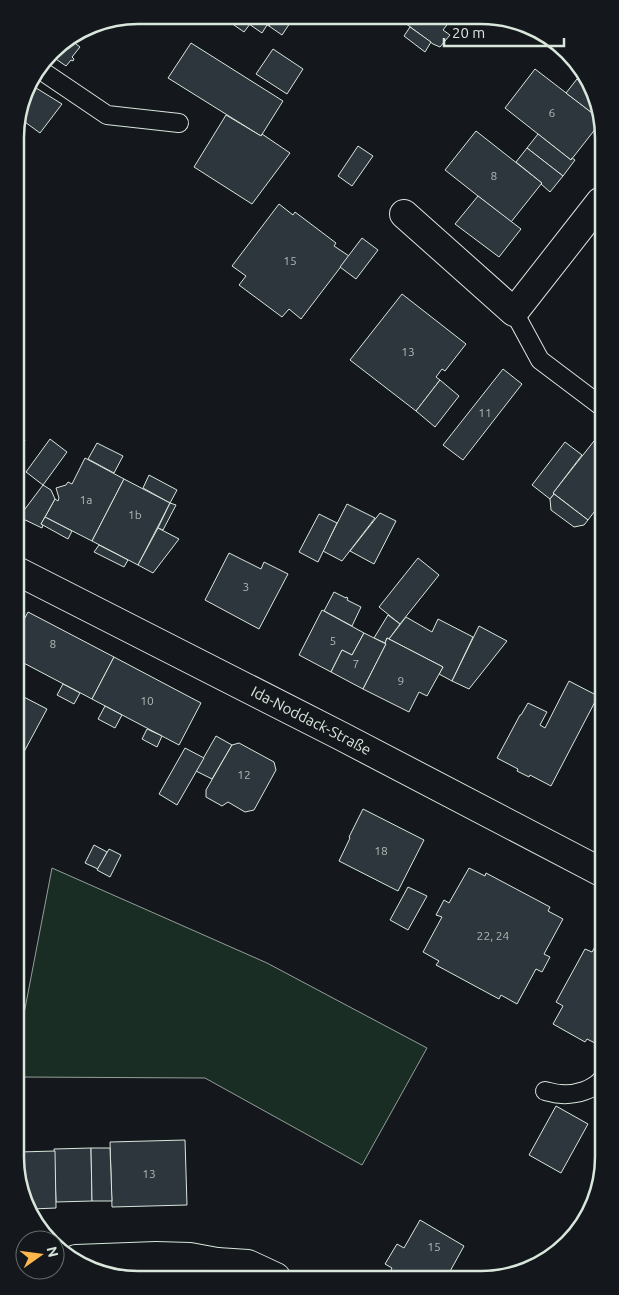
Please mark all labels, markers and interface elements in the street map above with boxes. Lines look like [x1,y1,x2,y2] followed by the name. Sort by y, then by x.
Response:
[444,15,564,47] scale bar
[452,24,485,41] text: 20 m
[549,106,556,119] house number: 6
[491,169,498,182] house number: 8
[283,254,297,267] house number: 15
[401,345,415,358] house number: 13
[478,406,492,419] house number: 11
[80,493,92,506] house number: 1a
[128,508,142,521] house number: 1b
[243,580,249,593] house number: 3
[330,634,336,647] house number: 5
[50,637,57,650] house number: 8
[353,657,359,670] house number: 7
[398,674,404,687] house number: 9
[248,683,374,758] street label: Ida-Noddack-Straße
[140,694,154,707] house number: 10
[237,768,251,781] house number: 12
[374,844,388,857] house number: 18
[477,929,510,942] house number: 22, 24
[142,1167,156,1180] house number: 13
[15,1230,65,1280] north arrow
[427,1240,441,1253] house number: 15
[44,1245,62,1259] text: N

